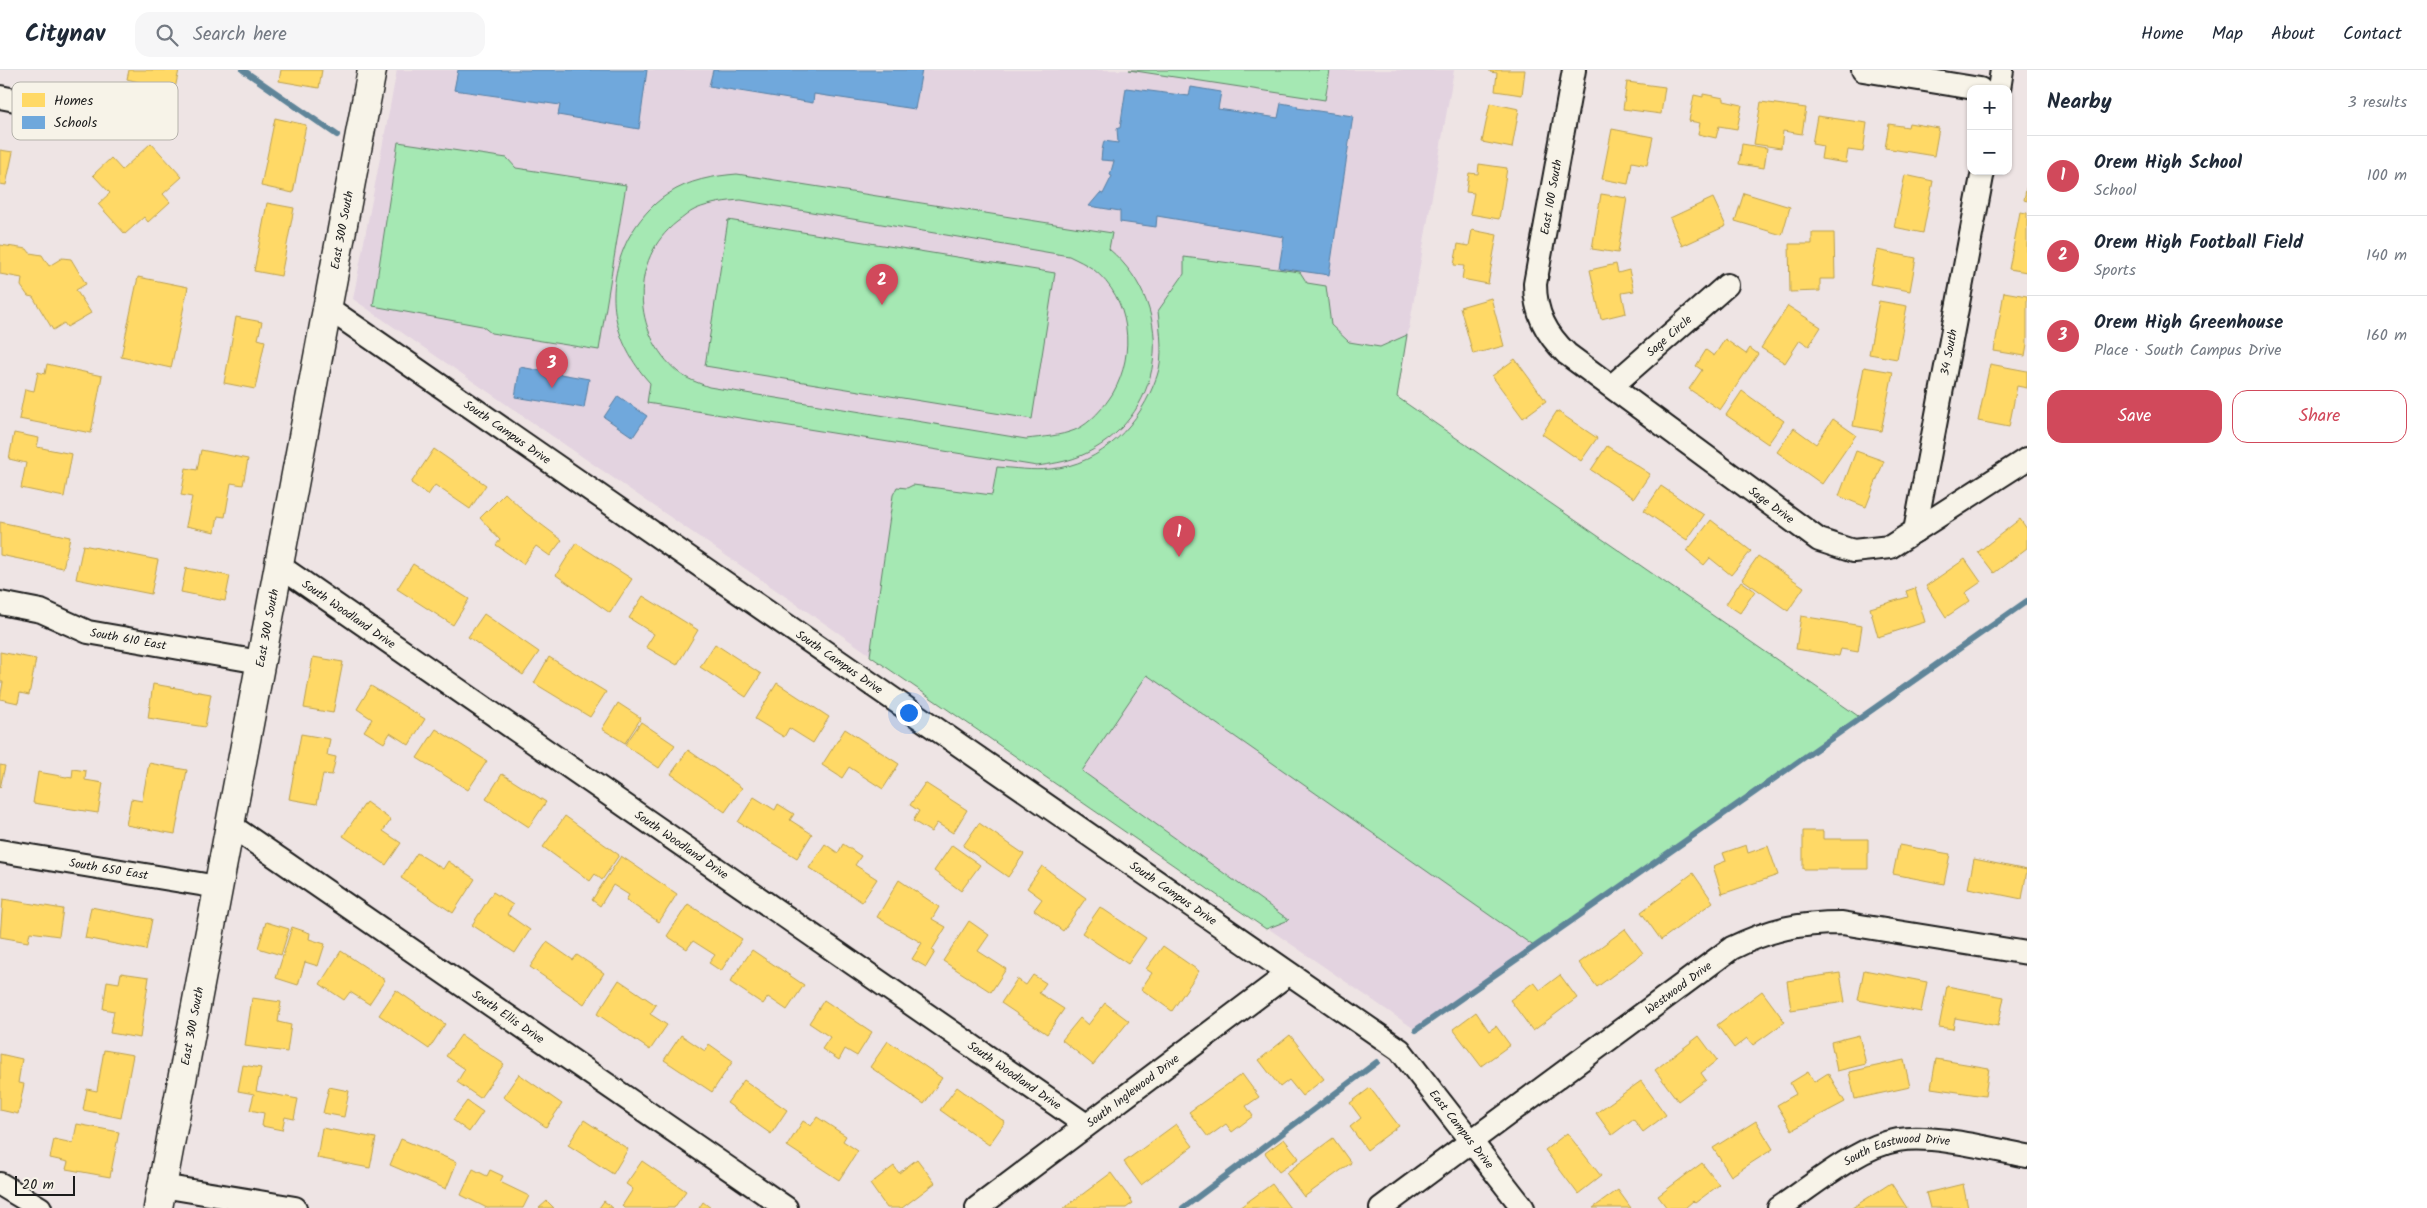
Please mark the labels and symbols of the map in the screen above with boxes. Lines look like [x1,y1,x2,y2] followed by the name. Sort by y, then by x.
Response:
[12,82,178,140] legend
[54,90,93,112] text: Homes
[54,112,97,134] text: Schools
[1535,158,1567,236] street label: East 100 South
[326,189,359,271] street label: East 300 South
[866,264,898,305] pin: 2
[1642,310,1697,362] street label: Sage Circle
[1936,327,1963,377] street label: 34 South
[536,347,568,388] pin: 3
[459,396,555,470] street label: South Campus Drive
[1744,482,1799,529] street label: Sage Drive
[1163,516,1195,557] pin: 1
[298,575,400,654] street label: South Woodland Drive
[251,587,284,669] street label: East 300 South
[88,623,168,656] street label: South 610 East
[792,625,887,700] street label: South Campus Drive
[896,700,922,726] your location
[630,806,733,885] street label: South Woodland Drive
[67,854,150,885] street label: South 650 East
[1125,857,1221,931] street label: South Campus Drive
[1641,957,1717,1019] street label: Westwood Drive
[176,985,209,1067] street label: East 300 South
[468,985,549,1049] street label: South Ellis Drive
[963,1036,1066,1115] street label: South Woodland Drive
[1082,1049,1184,1133] street label: South Inglewood Drive
[1424,1086,1499,1174] street label: East Campus Drive
[1840,1130,1952,1171] street label: South Eastwood Drive
[15,1173,75,1196] scale bar

